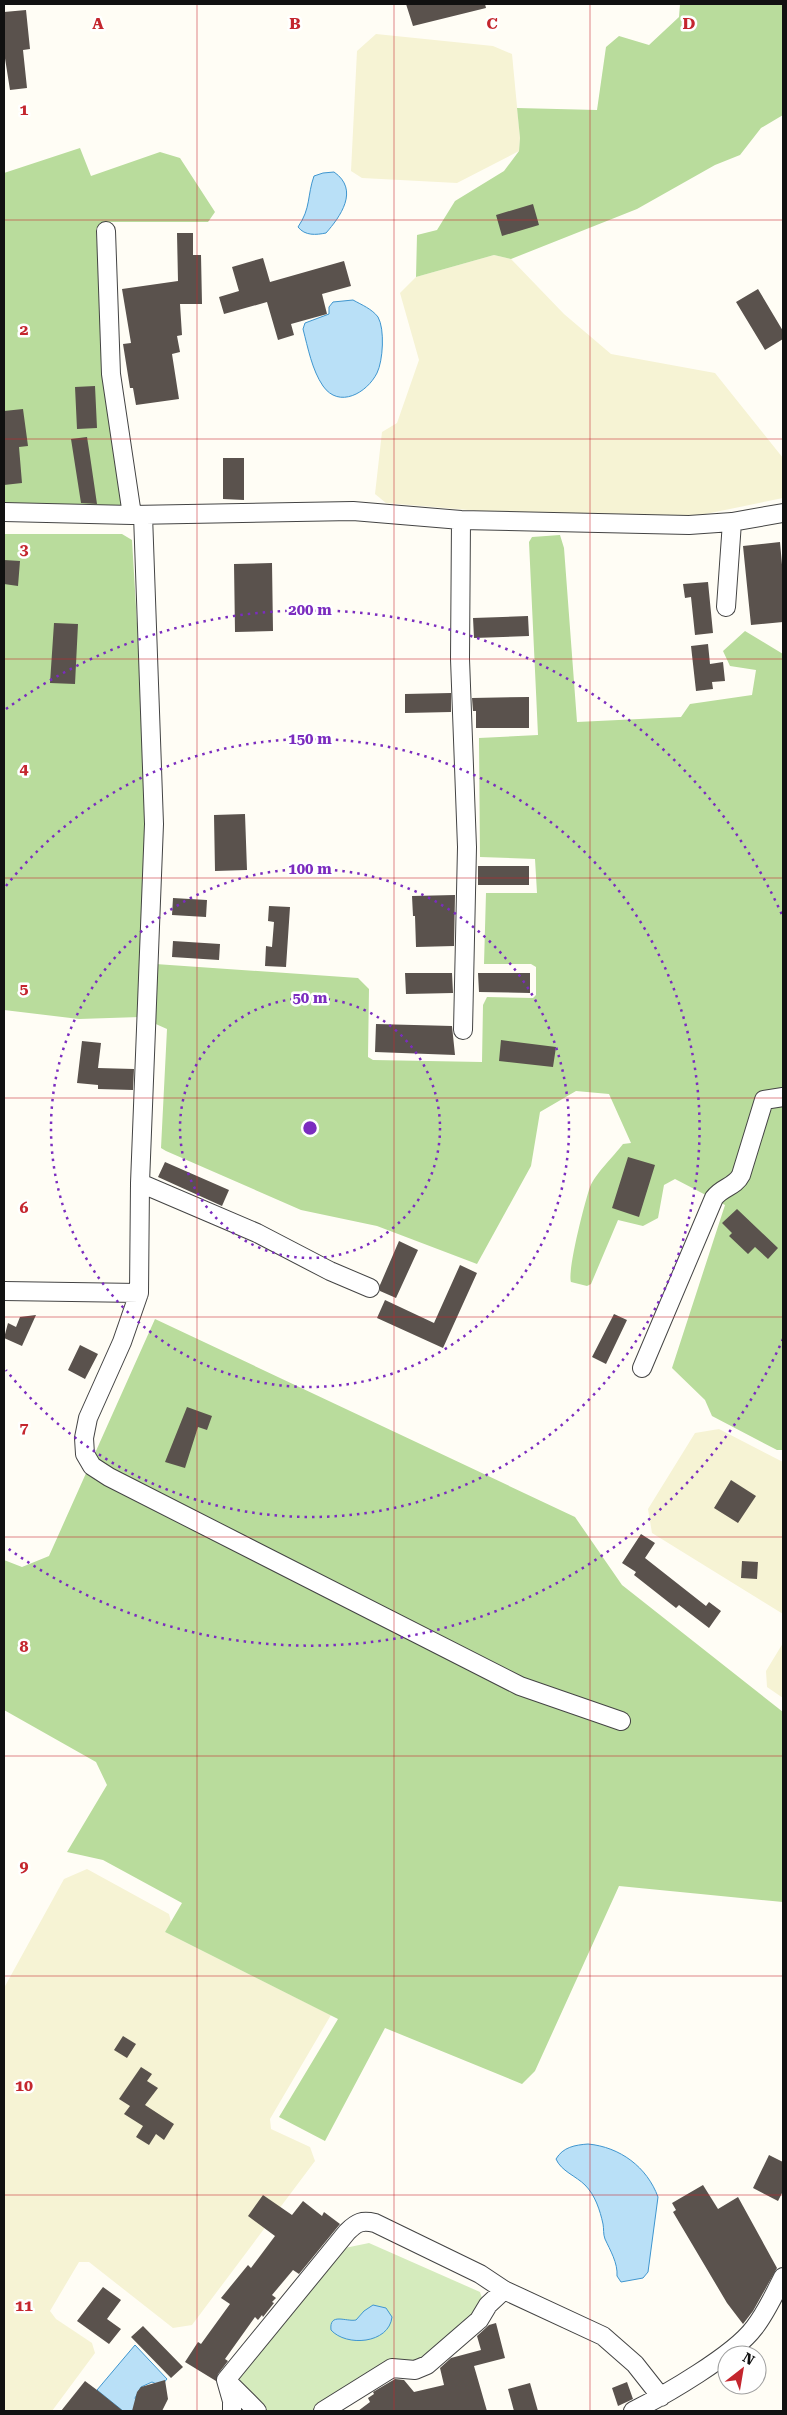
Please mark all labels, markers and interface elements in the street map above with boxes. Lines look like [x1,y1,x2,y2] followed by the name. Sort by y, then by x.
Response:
[92,14,104,33] text: A
[289,14,301,33] text: B
[486,14,498,33] text: C
[683,14,696,33] text: D
[20,100,29,119] text: 1
[20,320,29,339] text: 2
[20,540,29,559] text: 3
[288,601,332,619] text: 200 m
[288,730,332,748] text: 150 m
[20,759,29,778] text: 4
[288,860,332,878] text: 100 m
[20,979,29,998] text: 5
[292,989,328,1007] text: 50 m
[301,1119,319,1137] centre of rings
[20,1198,29,1217] text: 6
[20,1418,29,1437] text: 7
[20,1637,29,1656] text: 8
[20,1857,29,1876] text: 9
[15,2076,33,2095] text: 10
[15,2296,33,2315] text: 11
[717,2345,767,2395] north arrow
[740,2349,758,2369] text: N

